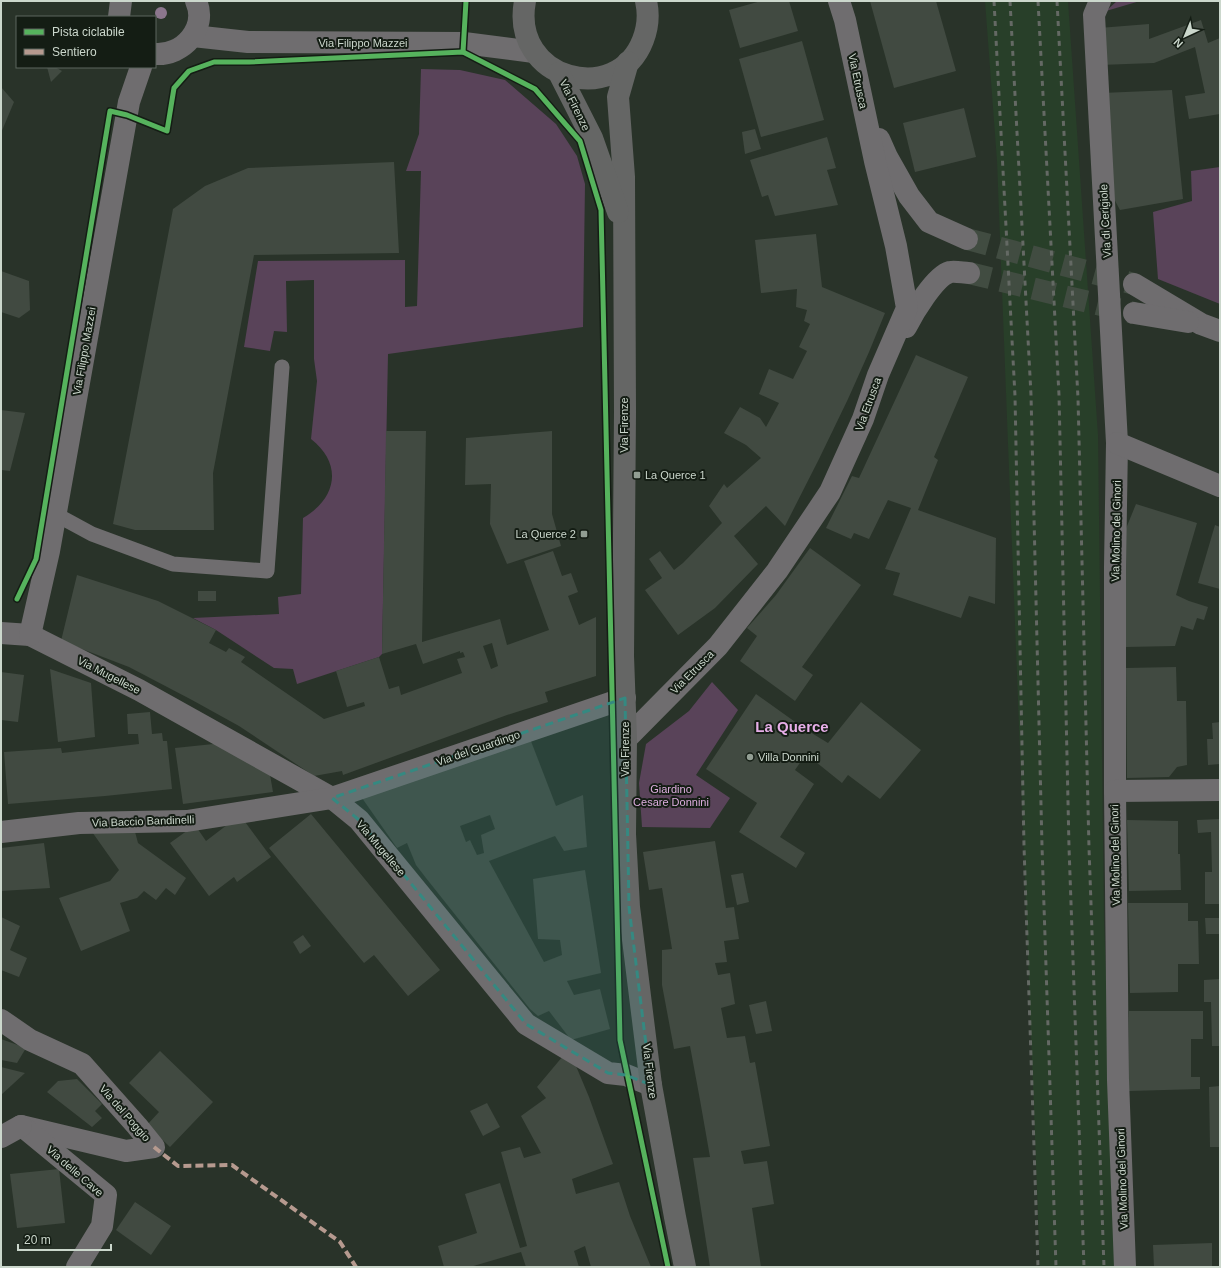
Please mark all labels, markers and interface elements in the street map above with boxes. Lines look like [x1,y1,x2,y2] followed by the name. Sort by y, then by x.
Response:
[16,16,156,68] legend
[1165,16,1205,56] north arrow
[52,25,125,39] text: Pista ciclabile
[1171,36,1185,50] text: N
[318,37,408,49] street label: Via Filippo Mazzei
[52,45,97,59] text: Sentiero
[846,52,870,111] street label: Via Etrusca
[557,77,593,133] street label: Via Firenze
[1097,184,1113,258] street label: Via di Cerigiole
[70,306,98,396] street label: Via Filippo Mazzei
[853,375,884,432] street label: Via Etrusca
[618,397,630,453] street label: Via Firenze
[645,469,706,481] place label: La Querce 1
[632,470,642,480] marker: La Querce 1
[1109,480,1123,582] street label: Via Molino del Ginori
[515,528,576,540] place label: La Querce 2
[579,529,589,539] marker: La Querce 2
[668,647,717,696] street label: Via Etrusca
[76,654,142,696] street label: Via Mugellese
[755,718,829,735] district label: La Querce
[619,721,631,777] street label: Via Firenze
[435,728,521,768] street label: Via del Guardingo
[758,751,819,763] place label: Villa Donnini
[745,752,755,762] marker: Villa Donnini
[633,783,709,808] park label: Giardino Cesare Donnini
[1108,804,1122,906] street label: Via Molino del Ginori
[92,813,194,829] street label: Via Baccio Bandinelli
[354,818,408,878] street label: Via Mugellese
[641,1043,659,1099] street label: Via Firenze
[97,1082,153,1144] street label: Via del Poggio
[1114,1128,1130,1230] street label: Via Molino del Ginori
[44,1143,106,1199] street label: Via delle Cave
[18,1226,111,1252] scale bar
[24,1233,51,1247] text: 20 m

